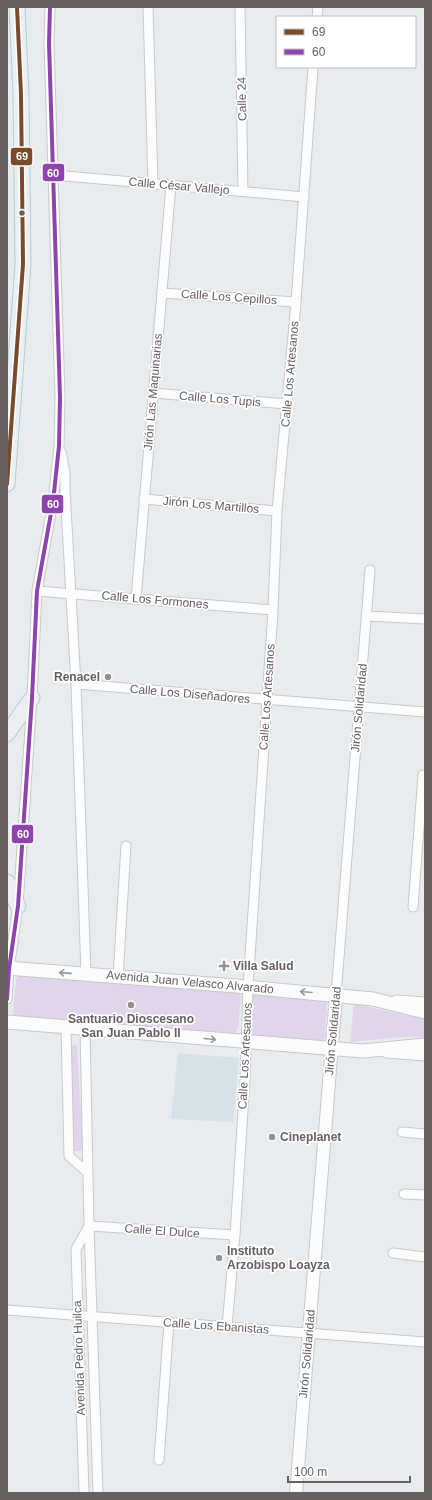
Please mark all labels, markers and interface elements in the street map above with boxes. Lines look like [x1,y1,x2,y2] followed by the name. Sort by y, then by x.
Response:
[276,16,416,68] legend
[312,25,326,39] text: 69
[312,45,326,59] text: 60
[235,77,249,121] street label: Calle 24
[10,147,33,166] line badge: 69
[16,150,28,162] text: 69
[42,163,65,182] line badge: 60
[47,167,59,179] text: 60
[128,175,230,197] street label: Calle César Vallejo
[17,208,27,218] unlabelled marker
[181,287,277,307] street label: Calle Los Cepillos
[278,320,302,428] street label: Calle Los Artesanos
[141,333,165,451] street label: Jirón Las Maquinarias
[179,388,261,410] street label: Calle Los Tupis
[41,494,64,514] line badge: 60
[162,494,260,516] street label: Jirón Los Martillos
[47,498,59,510] text: 60
[101,588,209,612] street label: Calle Los Formones
[256,643,278,751] street label: Calle Los Artesanos
[348,663,370,753] street label: Jirón Solidaridad
[54,670,100,684] place label: Renacel
[103,672,113,682] marker: Renacel
[129,682,251,706] street label: Calle Los Diseñadores
[11,824,34,844] line badge: 60
[17,828,29,840] text: 60
[233,959,293,973] place label: Villa Salud
[218,960,230,972] marker: Villa Salud
[106,968,275,996] street label: Avenida Juan Velasco Alvarado
[59,969,72,976] one-way arrow
[322,986,344,1076] street label: Jirón Solidaridad
[300,989,313,996] one-way arrow
[126,1000,136,1010] marker: Santuario Dioscesano San Juan Pablo II
[235,1002,255,1110] street label: Calle Los Artesanos
[68,1012,194,1040] place label: Santuario Dioscesano San Juan Pablo II
[203,1035,216,1042] one-way arrow
[280,1130,341,1144] place label: Cineplanet
[267,1132,277,1142] marker: Cineplanet
[124,1221,200,1241] street label: Calle El Dulce
[227,1244,330,1272] place label: Instituto Arzobispo Loayza
[214,1253,224,1263] marker: Instituto Arzobispo Loayza
[70,1300,88,1416] street label: Avenida Pedro Huilca
[296,1309,318,1399] street label: Jirón Solidaridad
[163,1315,269,1337] street label: Calle Los Ebanistas
[288,1458,410,1484] scale bar
[294,1465,327,1479] text: 100 m

